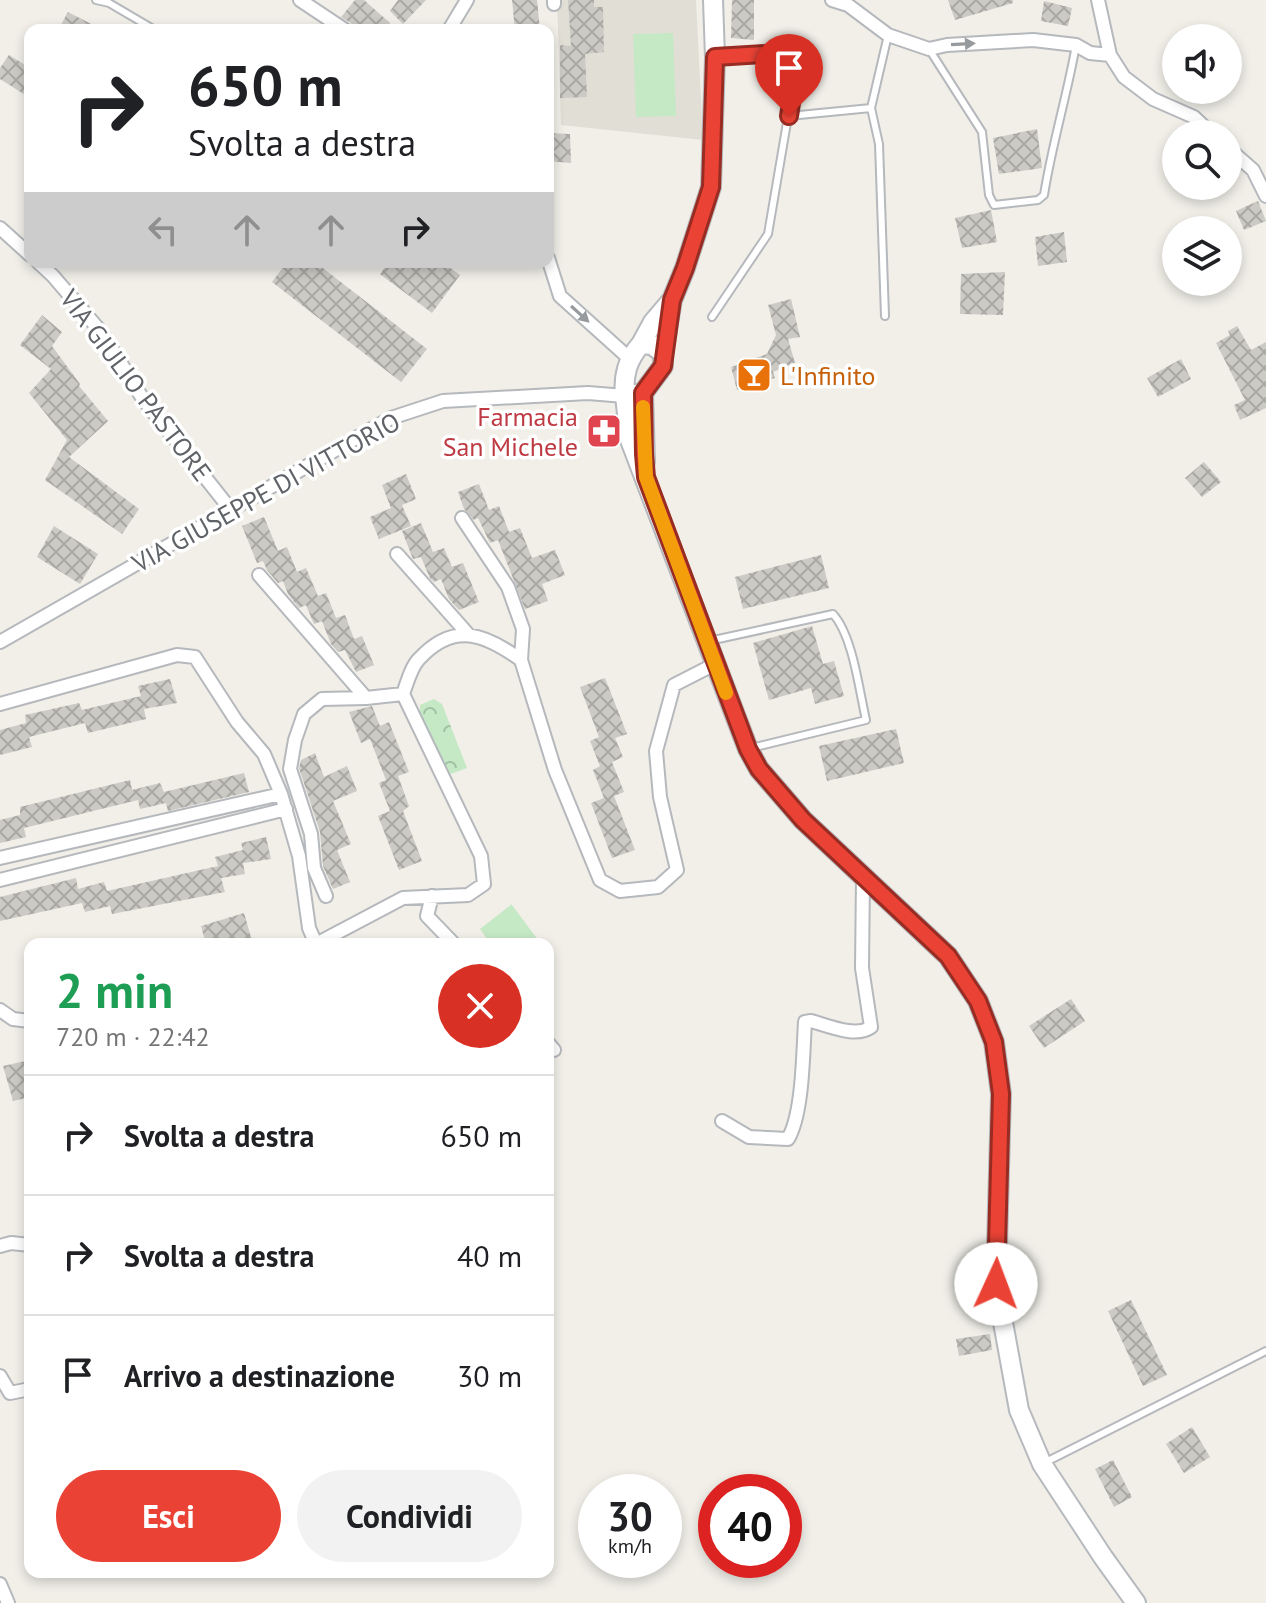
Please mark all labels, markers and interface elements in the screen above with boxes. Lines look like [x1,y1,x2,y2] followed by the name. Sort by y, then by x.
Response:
[1162,24,1242,296] map controls
[1162,24,1242,104] button: sound
[755,34,823,116] pin
[951,37,976,50] one-way arrow
[767,46,811,90] icon: arrive
[188,49,343,121] text: 650 m
[56,56,160,160] icon: right
[188,119,416,166] text: Svolta a destra
[1162,120,1242,200] button: search
[141,208,185,252] icon: left
[225,208,269,252] icon: ahead
[309,208,353,252] icon: ahead
[393,208,437,252] icon: right
[1162,216,1242,296] button: layers
[52,282,219,488] street label: VIA GIULIO PASTORE
[570,305,590,322] one-way arrow
[735,356,773,394] bar icon: L'Infinito
[780,359,875,392] place label: L'Infinito
[443,400,578,463] place label: Farmacia San Michele
[125,405,406,580] street label: VIA GIUSEPPE DI VITTORIO
[585,412,623,450] pharmacy icon: Farmacia San Michele
[56,959,173,1021] text: 2 min
[438,964,522,1048] button: close
[56,1020,210,1053] text: 720 m · 22:42
[56,1113,100,1157] icon: right
[124,1116,314,1155] text: Svolta a destra
[441,1116,522,1155] text: 650 m
[56,1233,100,1277] icon: right
[124,1236,314,1275] text: Svolta a destra
[457,1236,522,1275] text: 40 m
[954,1242,1038,1326] position arrow
[56,1353,100,1397] icon: arrive
[124,1356,395,1395] text: Arrivo a destinazione
[457,1356,522,1395] text: 30 m
[56,1470,281,1562] button: Esci
[297,1470,522,1562] button: Condividi
[698,1474,802,1578] speed limit sign: 40
[607,1490,653,1542] text: 30
[608,1533,652,1559] text: km/h

